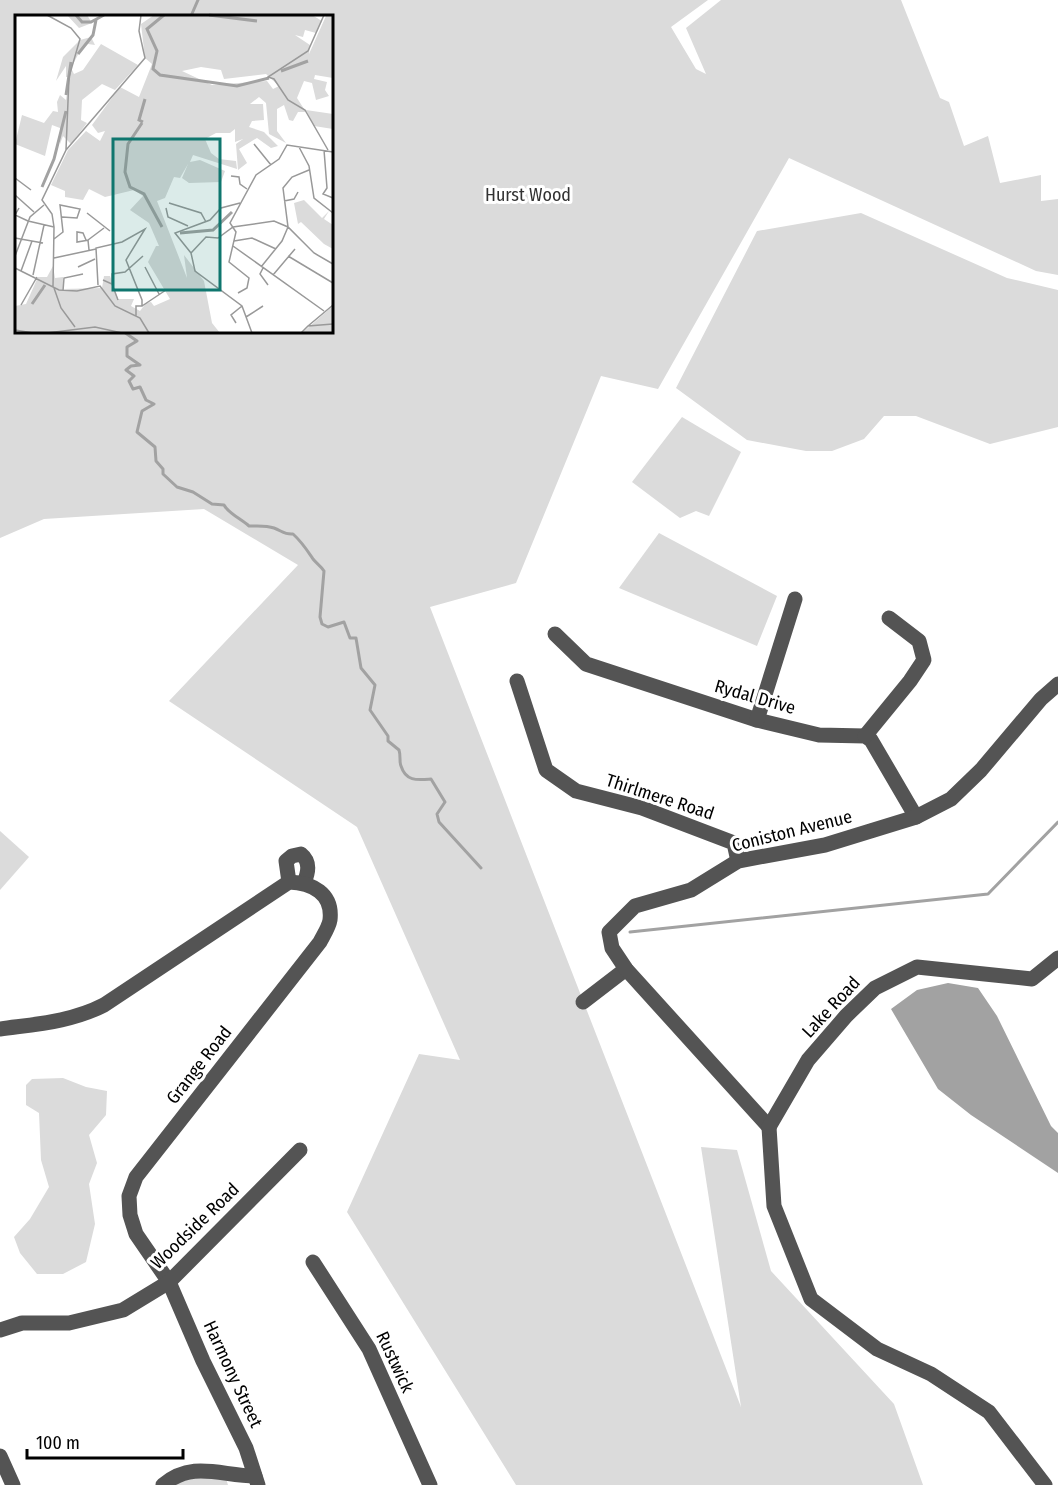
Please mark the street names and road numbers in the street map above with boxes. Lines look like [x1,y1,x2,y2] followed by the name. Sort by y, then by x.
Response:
[712,675,798,719] street label: Rydal Drive
[603,769,717,825] street label: Thirlmere Road
[730,805,854,857] street label: Coniston Avenue
[797,972,865,1042] street label: Lake Road
[162,1022,236,1108] street label: Grange Road
[146,1178,244,1274] street label: Woodside Road
[199,1317,267,1431] street label: Harmony Street
[371,1328,419,1397] street label: Rustwick

